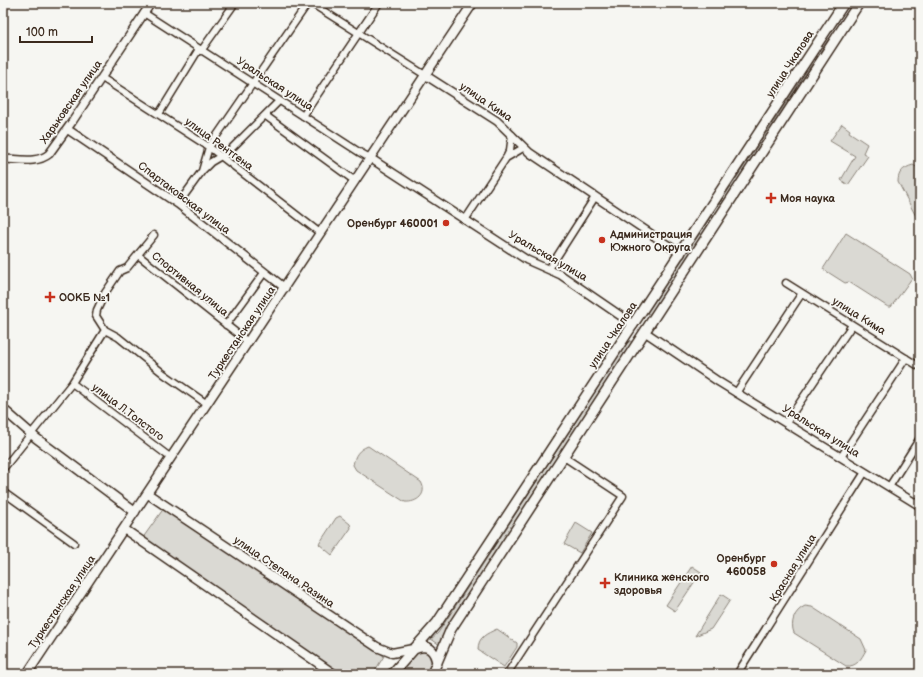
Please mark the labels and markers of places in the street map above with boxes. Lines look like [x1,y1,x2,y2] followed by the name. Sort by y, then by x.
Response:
[765,192,777,204] marker: Моя наука
[780,192,835,205] place label: Моя наука
[347,217,438,230] place label: Оренбург 460001
[441,218,451,228] marker: Оренбург 460001
[609,228,692,254] place label: Администрация Южного Округа
[597,235,607,245] marker: Администрация Южного Округа
[44,291,56,303] marker: ООКБ №1
[59,291,110,304] place label: ООКБ №1
[716,552,767,578] place label: Оренбург 460058
[769,559,779,569] marker: Оренбург 460058
[614,571,709,597] place label: Клиника женского здоровья
[599,577,611,589] marker: Клиника женского здоровья

